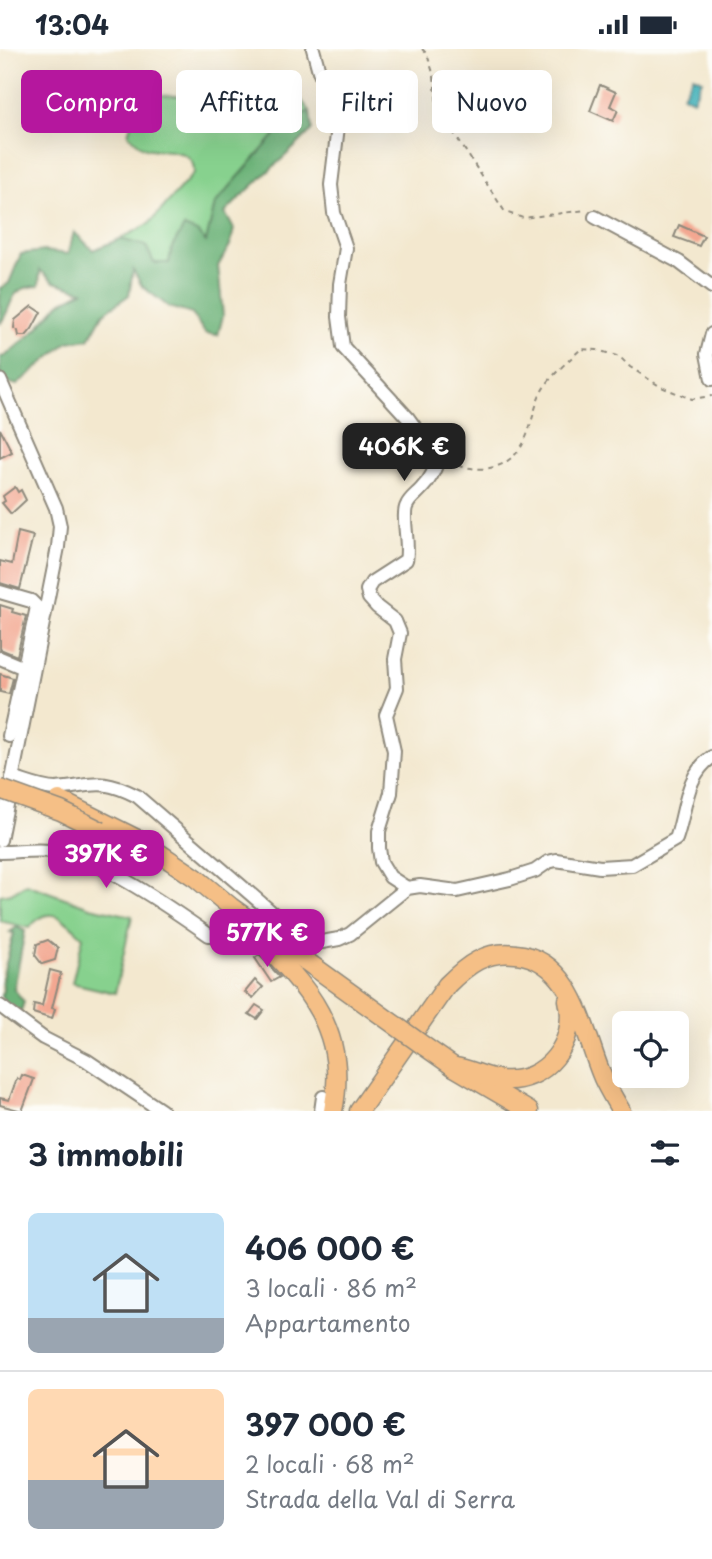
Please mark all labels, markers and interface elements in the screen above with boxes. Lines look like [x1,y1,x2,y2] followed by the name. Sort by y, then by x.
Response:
[35,5,109,44] text: 13:04
[21,70,162,133] chip: Compra
[176,70,302,133] chip: Affitta
[316,70,418,133] chip: Filtri
[432,70,552,133] chip: Nuovo
[347,423,461,483] pin: 406K €
[358,428,450,463] text: 406K €
[49,831,163,890] pin: 397K €
[64,835,148,870] text: 397K €
[210,909,324,969] pin: 577K €
[226,914,308,949] text: 577K €
[612,1011,689,1088] map controls
[612,1011,689,1088] button: locate
[28,1131,183,1176] text: 3 immobili
[646,1134,684,1172] icon: filters
[245,1225,415,1270] text: 406 000 €
[84,1241,168,1325] icon: home
[245,1270,417,1305] text: 3 locali · 86 m²
[245,1305,411,1340] text: Appartamento
[245,1401,406,1446] text: 397 000 €
[84,1417,168,1501] icon: home
[245,1446,415,1481] text: 2 locali · 68 m²
[245,1481,515,1516] text: Strada della Val di Serra

